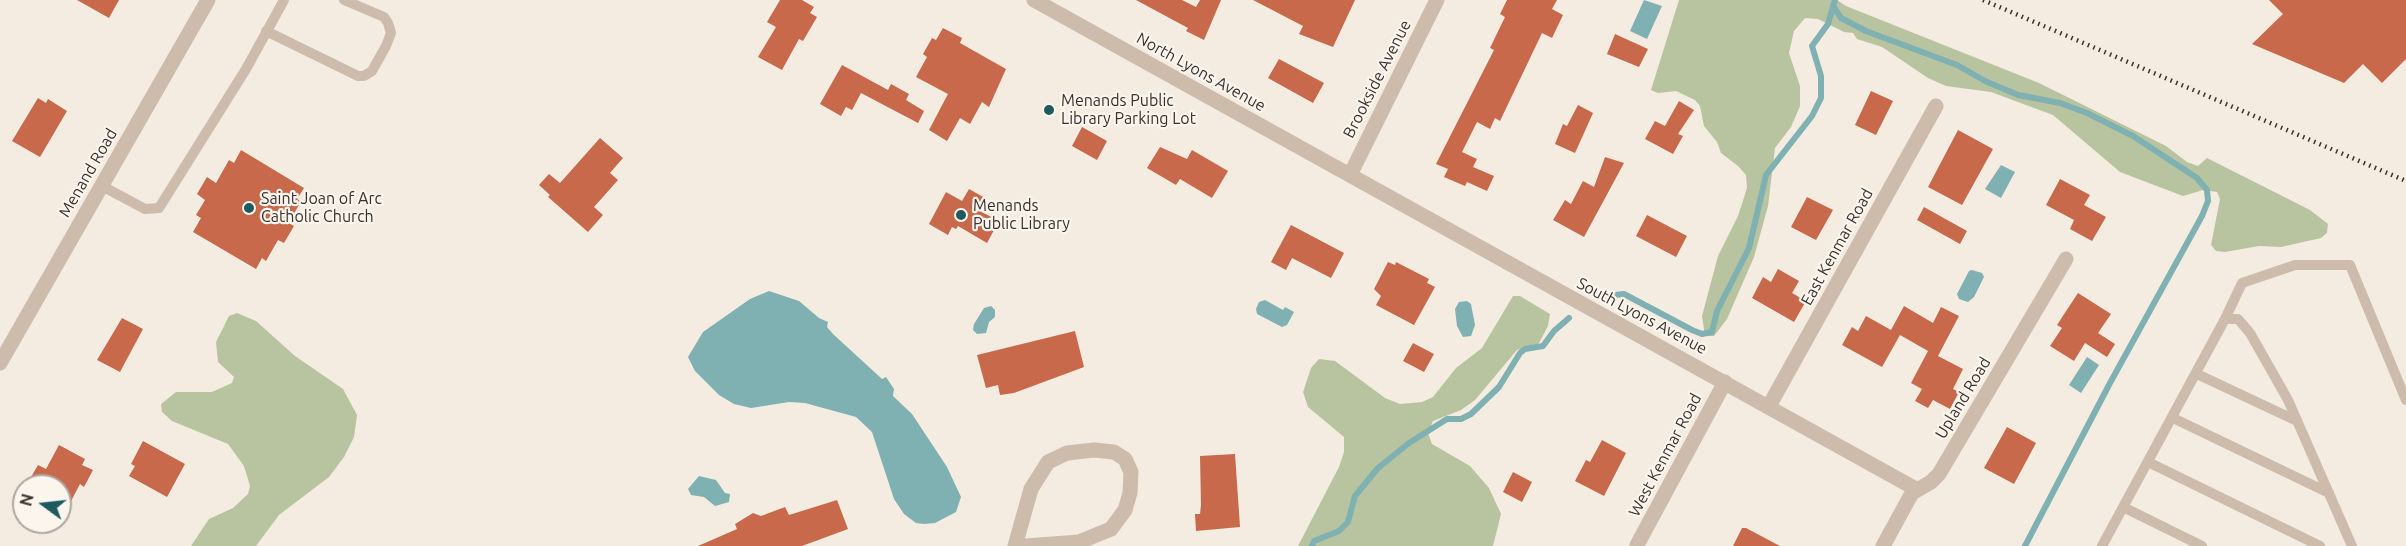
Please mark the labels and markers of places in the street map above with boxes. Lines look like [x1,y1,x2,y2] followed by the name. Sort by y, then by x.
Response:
[1061,91,1196,129] place label: Menands Public Library Parking Lot
[1042,103,1056,117] marker: Menands Public Library Parking Lot
[261,189,382,227] place label: Saint Joan of Arc Catholic Church
[973,196,1070,234] place label: Menands Public Library
[242,201,256,215] marker: Saint Joan of Arc Catholic Church
[954,208,968,222] marker: Menands Public Library

